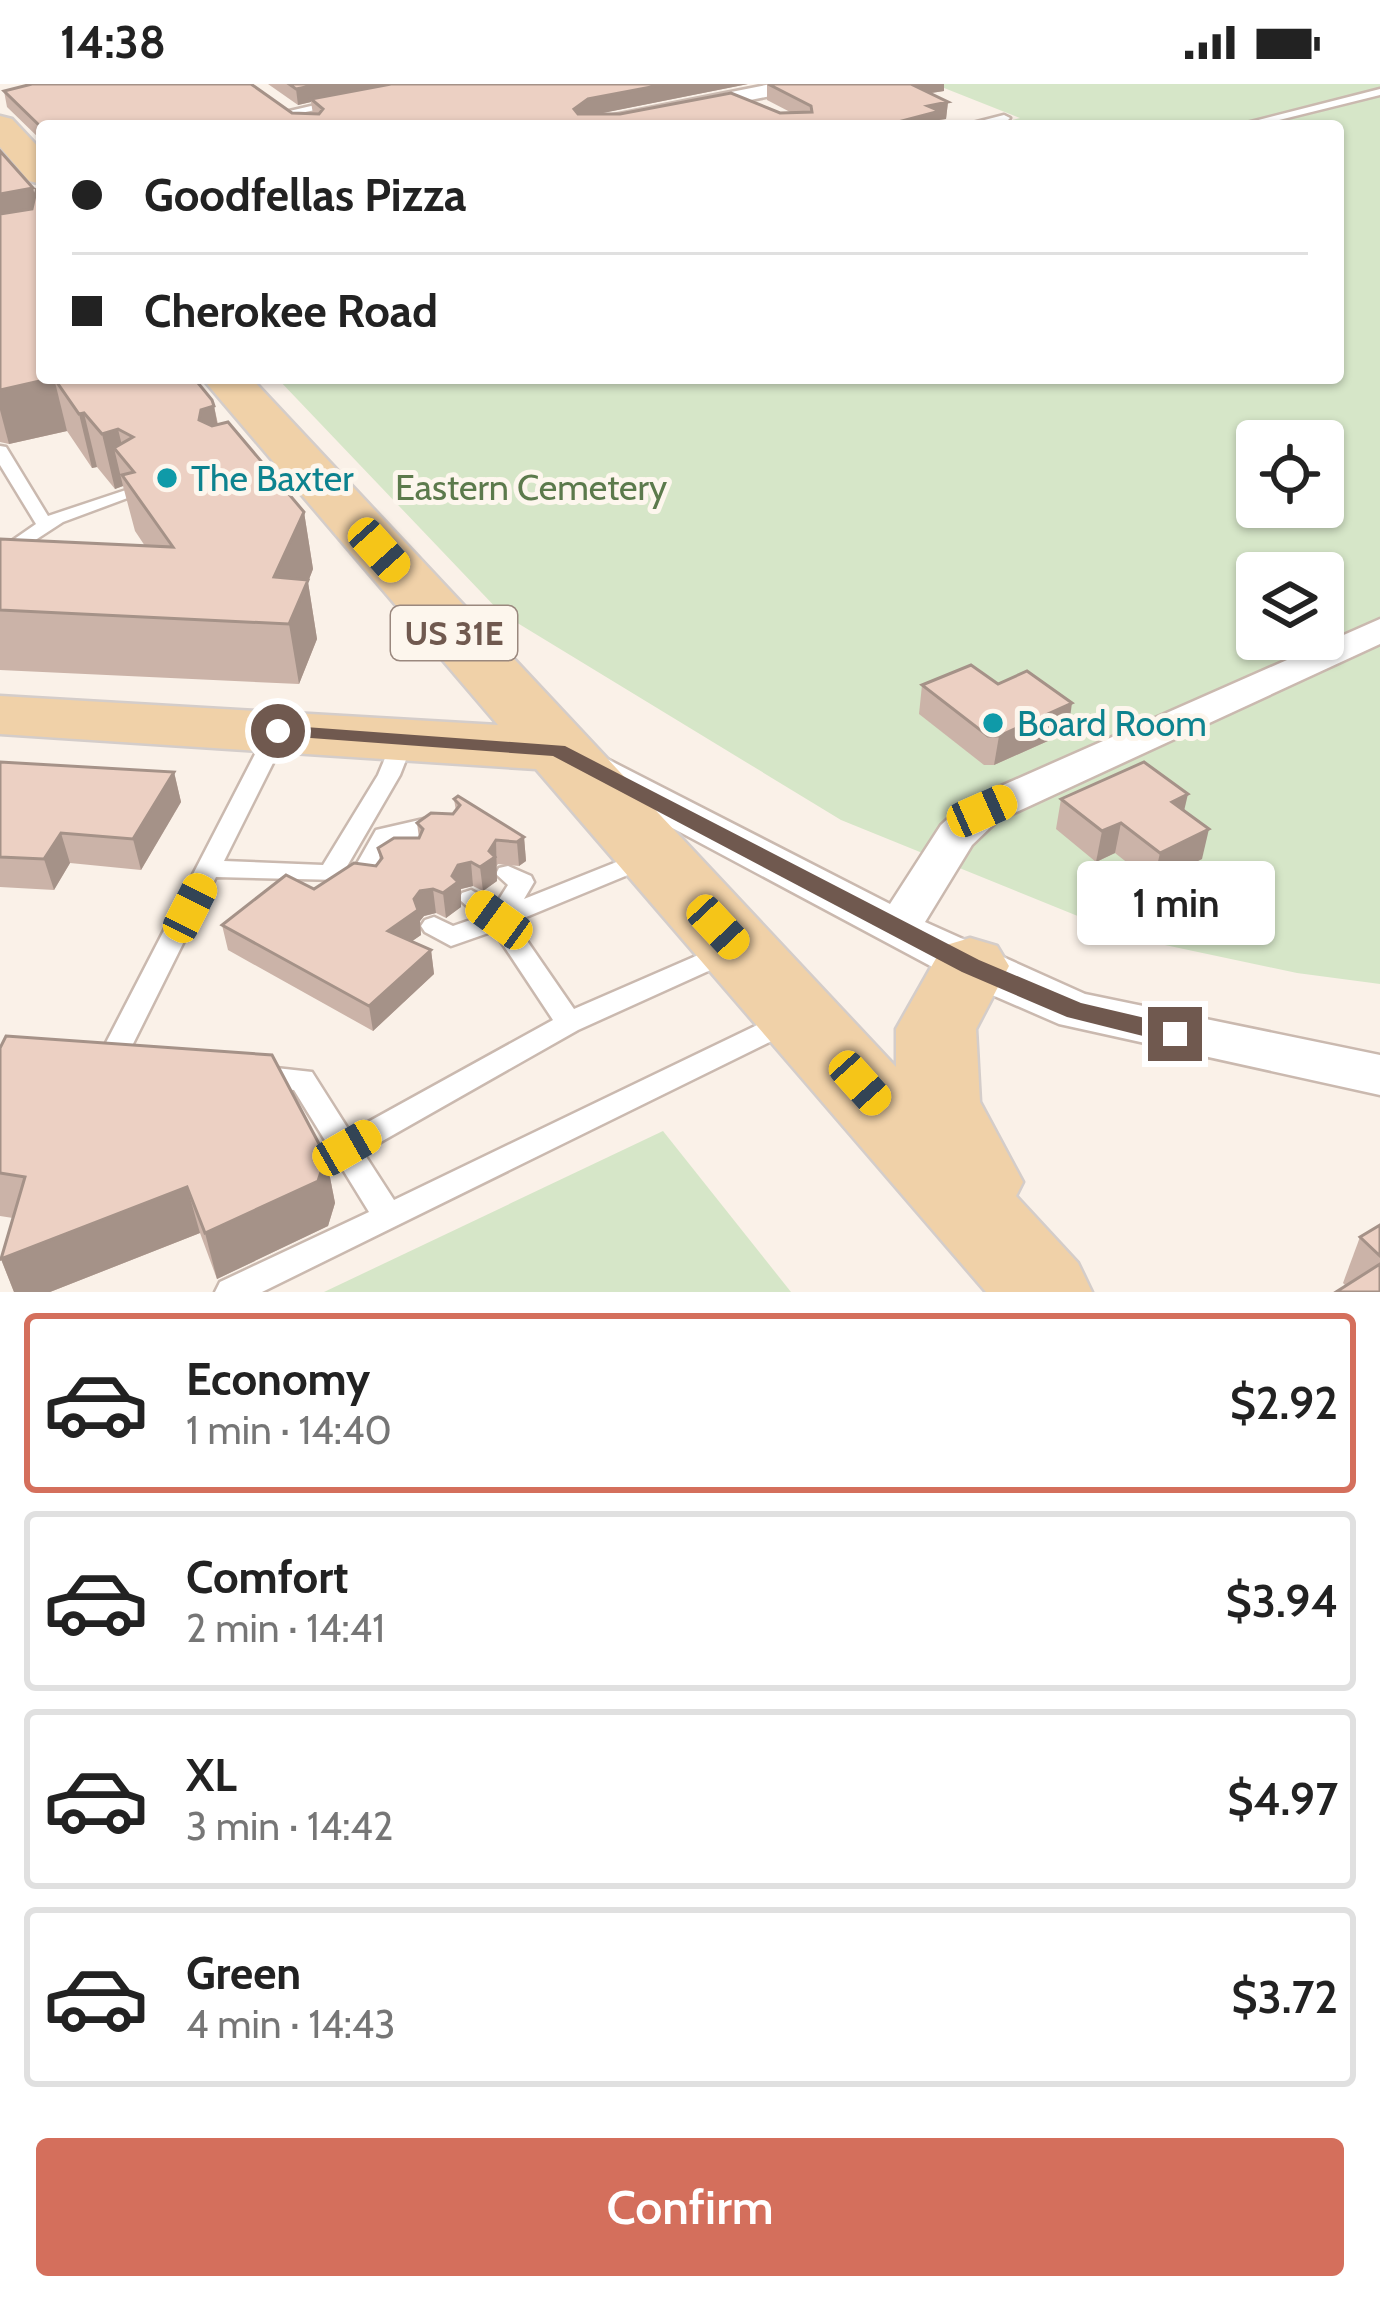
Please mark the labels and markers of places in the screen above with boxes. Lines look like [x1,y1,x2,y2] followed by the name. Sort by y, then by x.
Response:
[191,456,354,500] place label: The Baxter
[154,465,180,491] marker: The Baxter
[1017,701,1207,745] place label: Board Room
[980,710,1006,736] marker: Board Room

